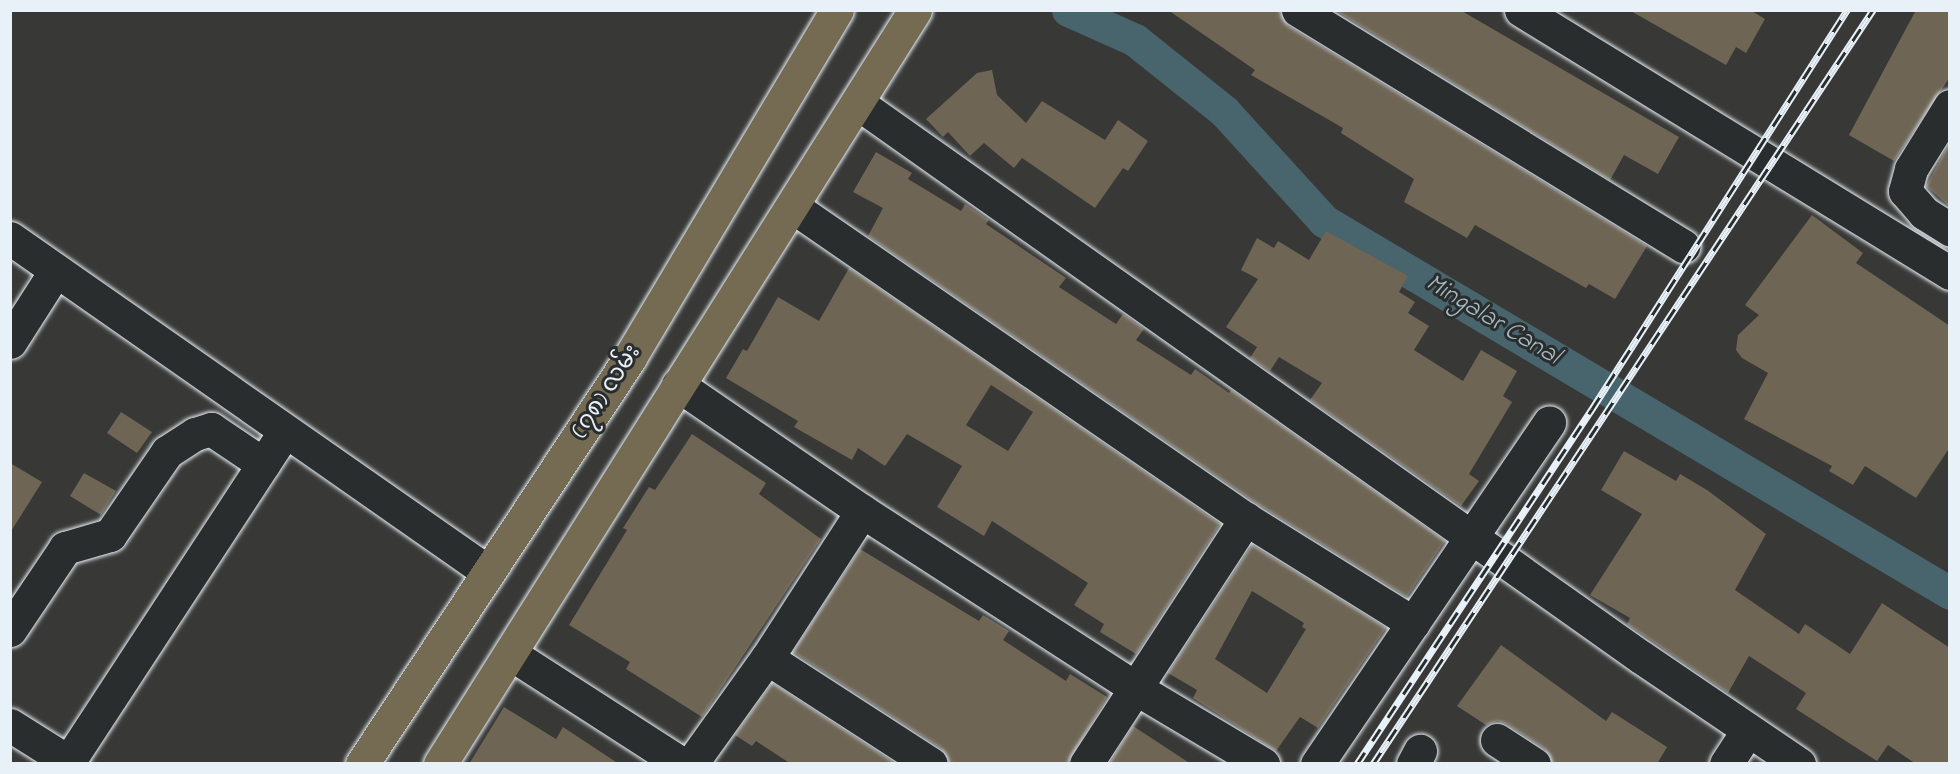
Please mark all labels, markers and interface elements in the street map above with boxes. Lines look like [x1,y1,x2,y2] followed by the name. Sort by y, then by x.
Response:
[1419,269,1565,373] water label: Mingalar Canal
[566,340,648,444] street label: (၇၈) လမ်း

